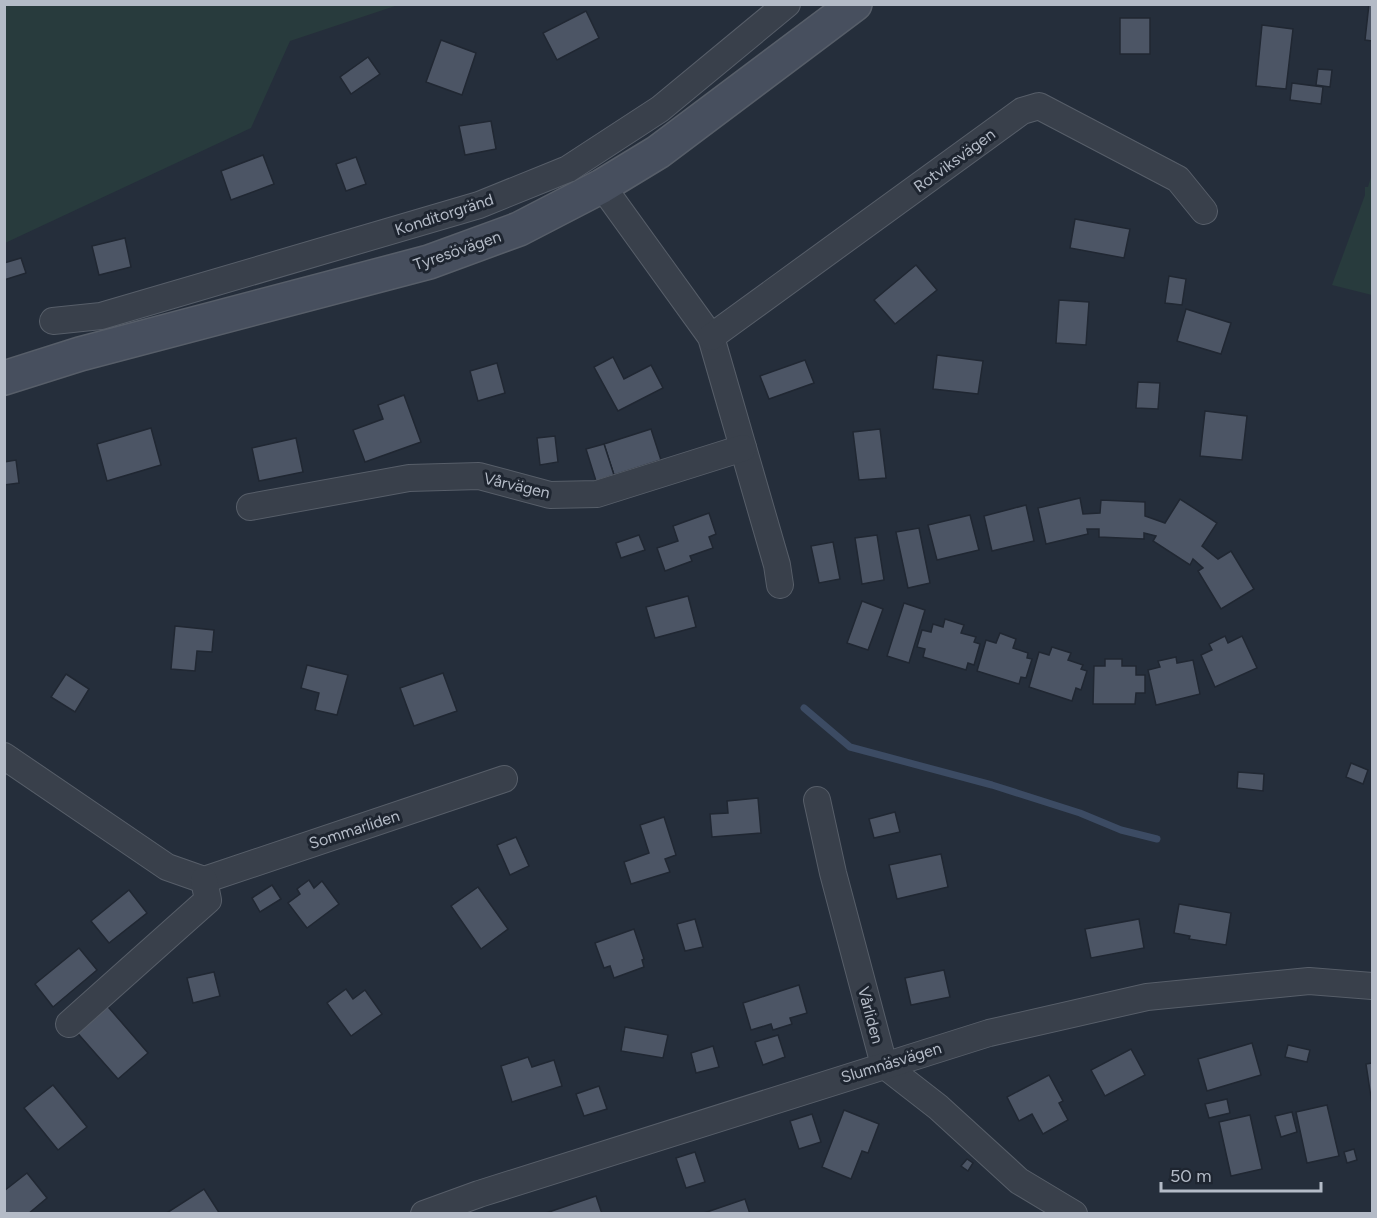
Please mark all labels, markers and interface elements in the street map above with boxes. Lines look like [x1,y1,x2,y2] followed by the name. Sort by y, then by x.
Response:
[910,124,999,196] street label: Rotviksvägen
[392,190,496,239] street label: Konditorgränd
[411,227,503,274] street label: Tyresövägen
[482,469,552,502] street label: Vårvägen
[306,806,402,853] street label: Sommarliden
[854,985,887,1046] street label: Vårliden
[839,1038,944,1087] street label: Slumnäsvägen
[1161,1155,1322,1193] scale bar
[1170,1165,1212,1187] text: 50 m

